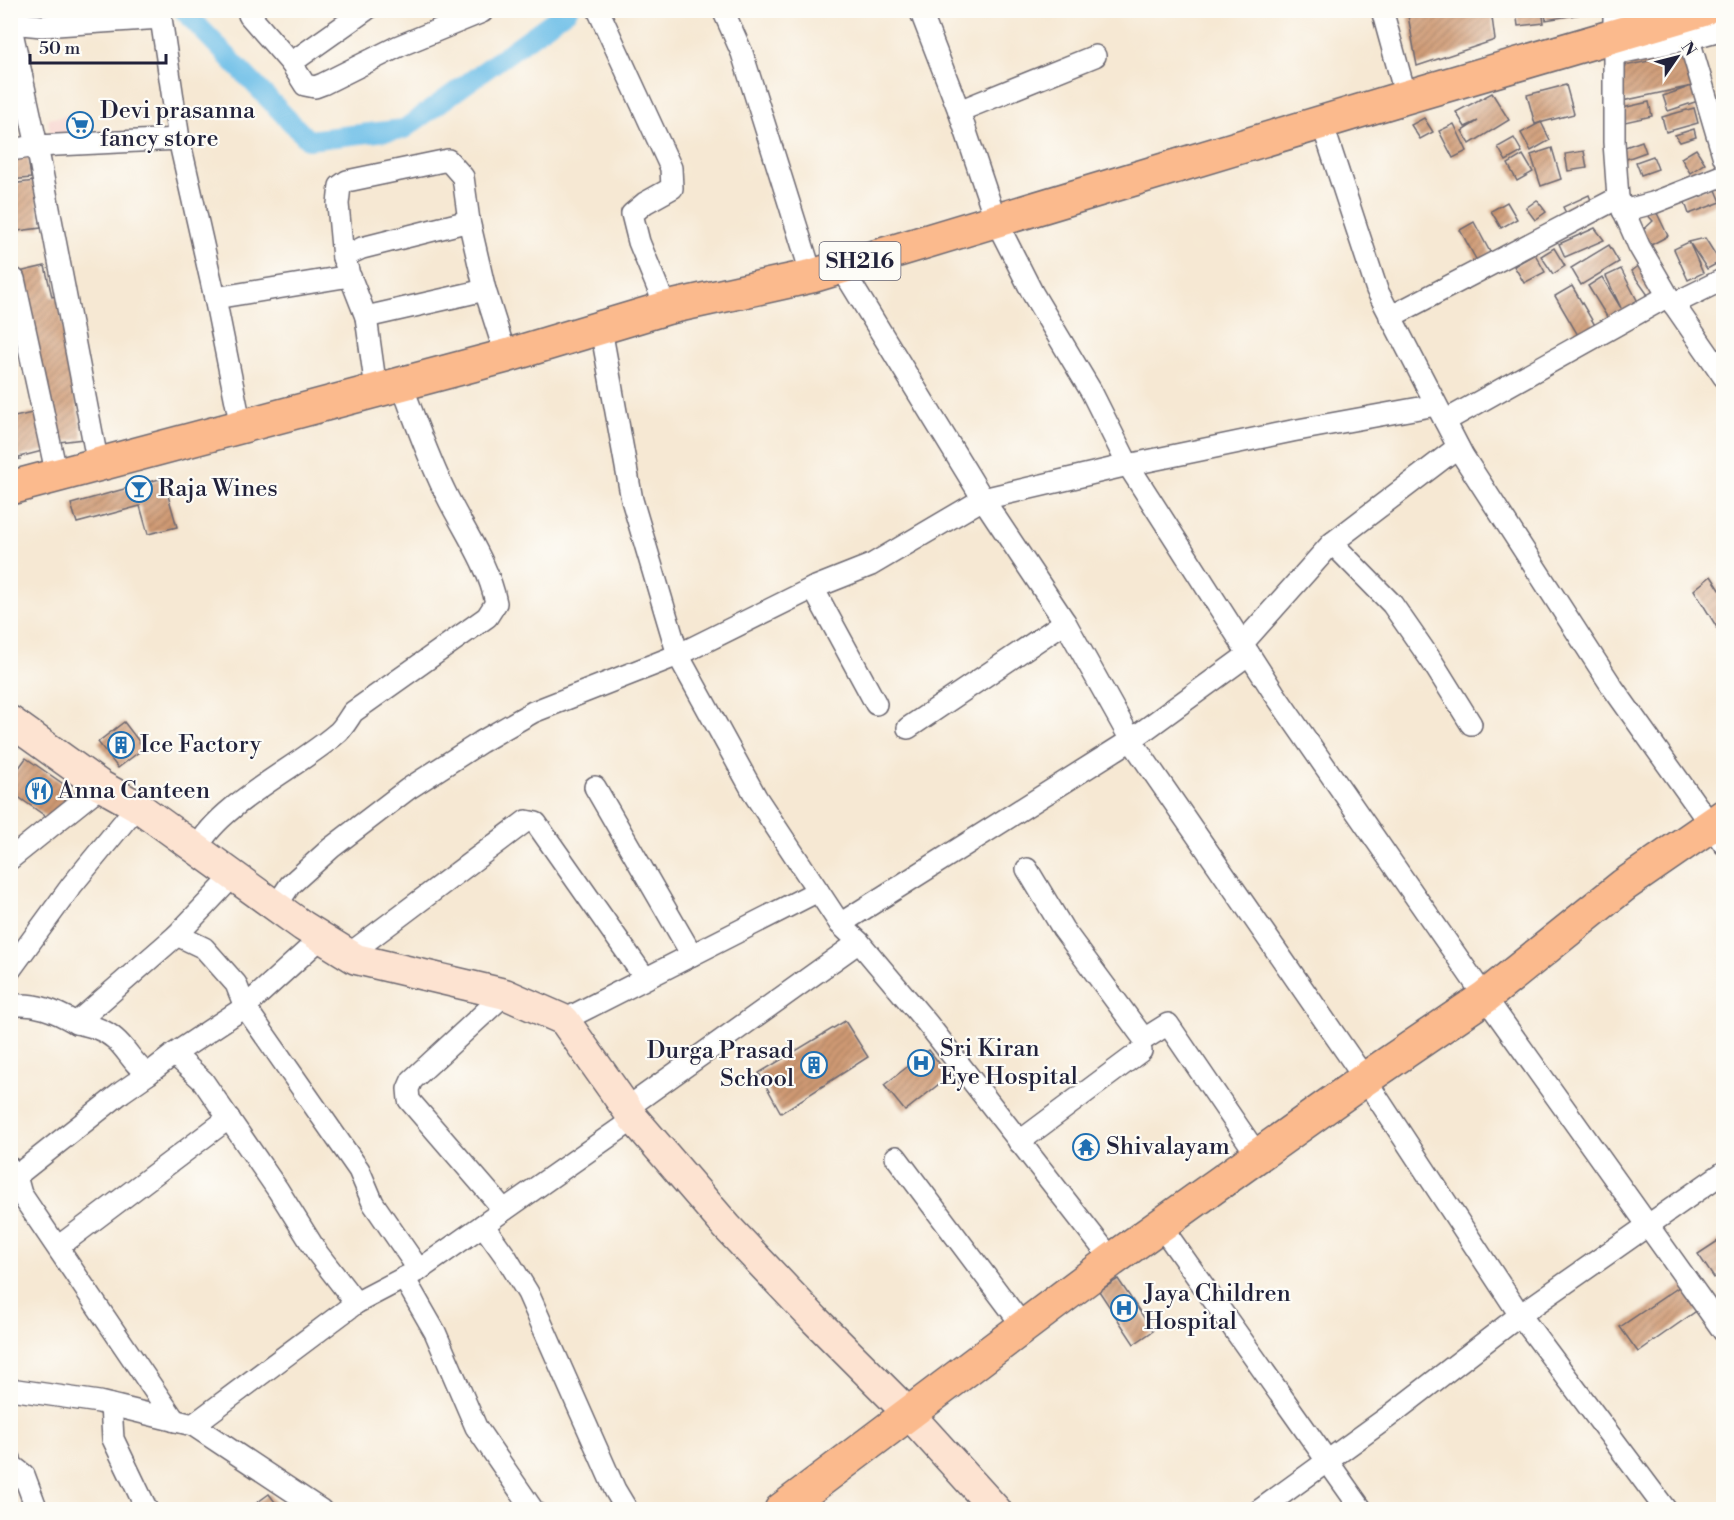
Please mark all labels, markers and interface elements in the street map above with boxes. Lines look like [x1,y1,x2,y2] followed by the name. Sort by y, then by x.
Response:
[30,27,166,65] scale bar
[1647,27,1707,87] north arrow
[39,37,81,60] text: 50 m
[1677,38,1700,60] text: N
[100,96,256,154] place label: Devi prasanna fancy store
[65,110,95,140] supermarket icon: Devi prasanna fancy store
[820,242,900,280] road number: SH216
[124,474,154,504] bar icon: Raja Wines
[158,474,278,504] place label: Raja Wines
[106,730,136,760] building icon: Ice Factory
[140,730,262,760] place label: Ice Factory
[24,776,54,806] restaurant icon: Anna Canteen
[57,776,210,806] place label: Anna Canteen
[940,1034,1078,1092] place label: Sri Kiran Eye Hospital
[647,1036,794,1094] place label: Durga Prasad School
[906,1048,936,1078] hospital icon: Sri Kiran Eye Hospital
[799,1050,829,1080] building icon: Durga Prasad School
[1071,1132,1101,1162] temple icon: Shivalayam
[1106,1132,1230,1162] place label: Shivalayam
[1143,1279,1291,1337] place label: Jaya Children Hospital
[1109,1293,1139,1323] hospital icon: Jaya Children Hospital

